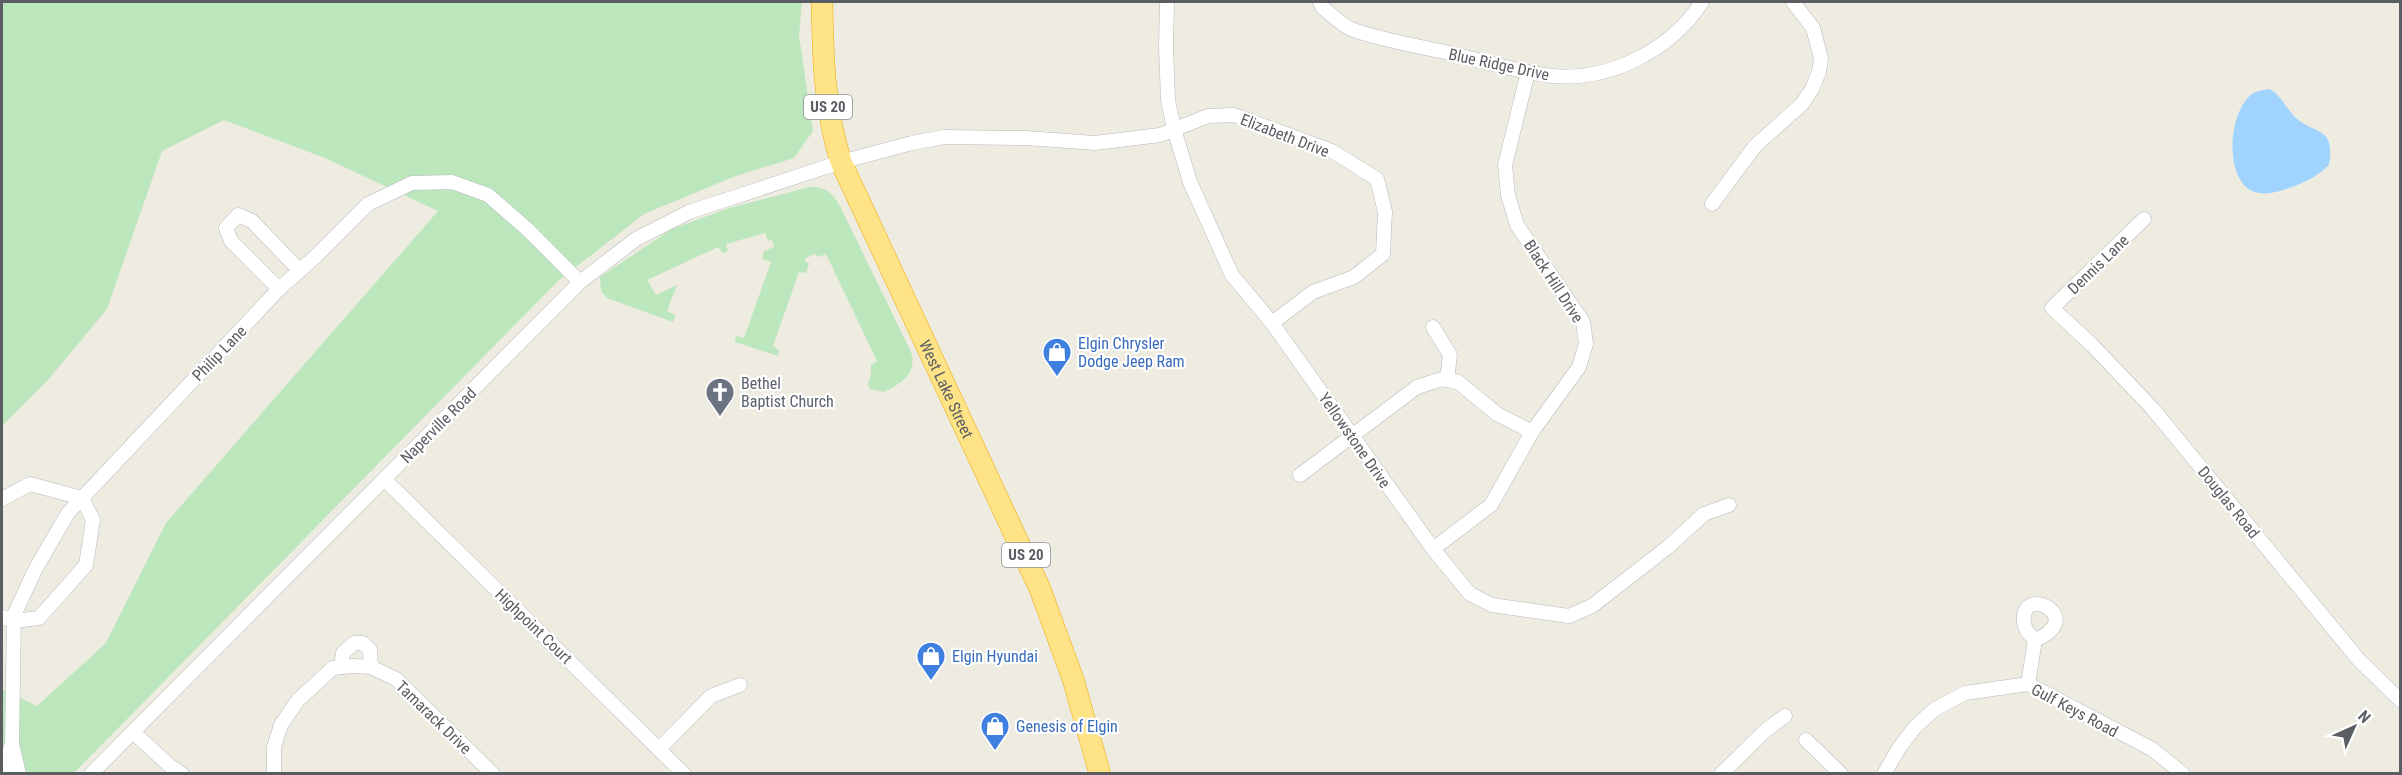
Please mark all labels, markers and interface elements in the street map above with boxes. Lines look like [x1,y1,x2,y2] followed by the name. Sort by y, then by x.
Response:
[1447,45,1551,84] street label: Blue Ridge Drive
[804,95,852,119] road number: US 20
[1238,110,1332,161] street label: Elizabeth Drive
[2064,231,2133,298] street label: Dennis Lane
[1520,236,1587,326] street label: Black Hill Drive
[188,322,250,385] street label: Philip Lane
[1078,334,1185,371] place label: Elgin Chrysler Dodge Jeep Ram
[1041,336,1073,378] shop icon: Elgin Chrysler Dodge Jeep Ram
[915,337,977,441] street label: West Lake Street
[741,374,834,411] place label: Bethel Baptist Church
[704,376,736,418] church icon: Bethel Baptist Church
[397,384,480,467] street label: Naperville Road
[1315,389,1394,492] street label: Yellowstone Drive
[2194,462,2263,542] street label: Douglas Road
[1002,543,1050,567] road number: US 20
[491,585,576,668] street label: Highpoint Court
[915,640,947,682] shop icon: Elgin Hyundai
[952,647,1038,666] place label: Elgin Hyundai
[392,677,475,758] street label: Tamarack Drive
[2028,680,2121,741] street label: Gulf Keys Road
[2324,697,2384,757] north arrow
[2354,707,2374,727] text: N
[979,710,1011,752] shop icon: Genesis of Elgin
[1016,717,1118,736] place label: Genesis of Elgin

